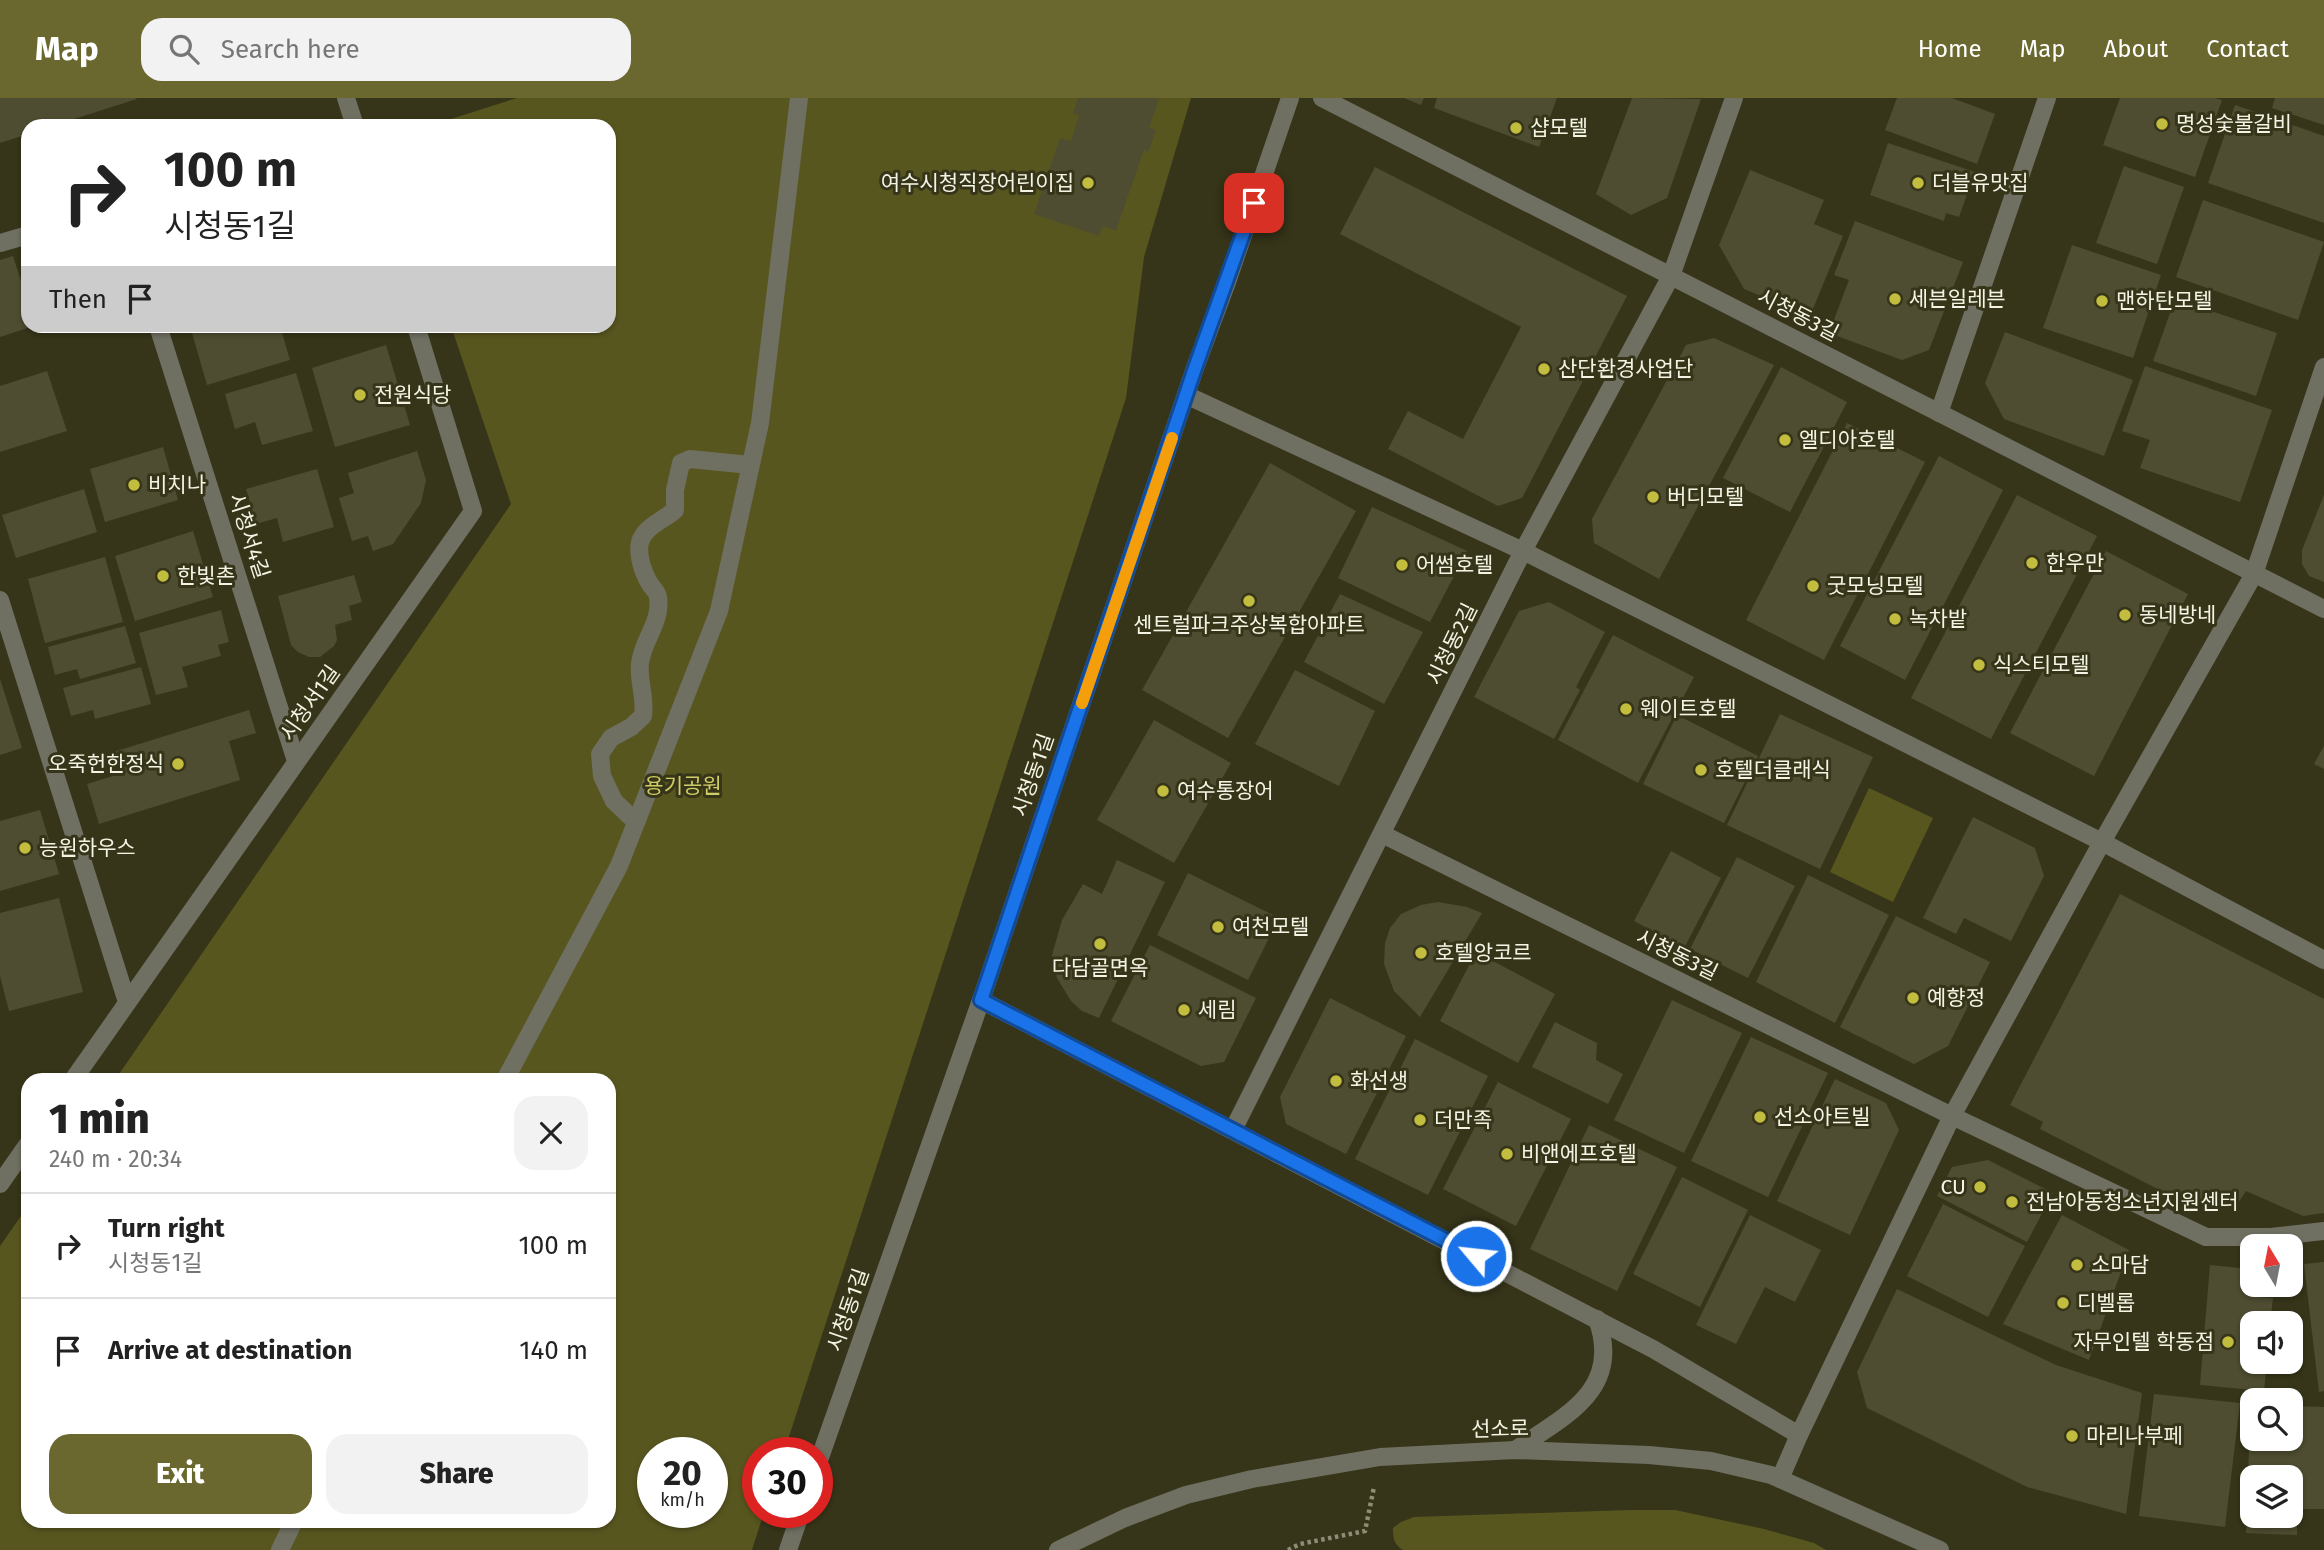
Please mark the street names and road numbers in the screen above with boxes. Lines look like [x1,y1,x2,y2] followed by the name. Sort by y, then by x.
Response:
[1753,283,1843,347] street label: 시청동3길
[223,490,275,582] street label: 시청서4길
[1421,599,1483,689] street label: 시청동2길
[275,660,345,746] street label: 시청서1길
[1007,730,1059,820] street label: 시청동1길
[1632,924,1722,986] street label: 시청동3길
[822,1265,874,1355] street label: 시청동1길
[1471,1415,1529,1443] street label: 선소로

